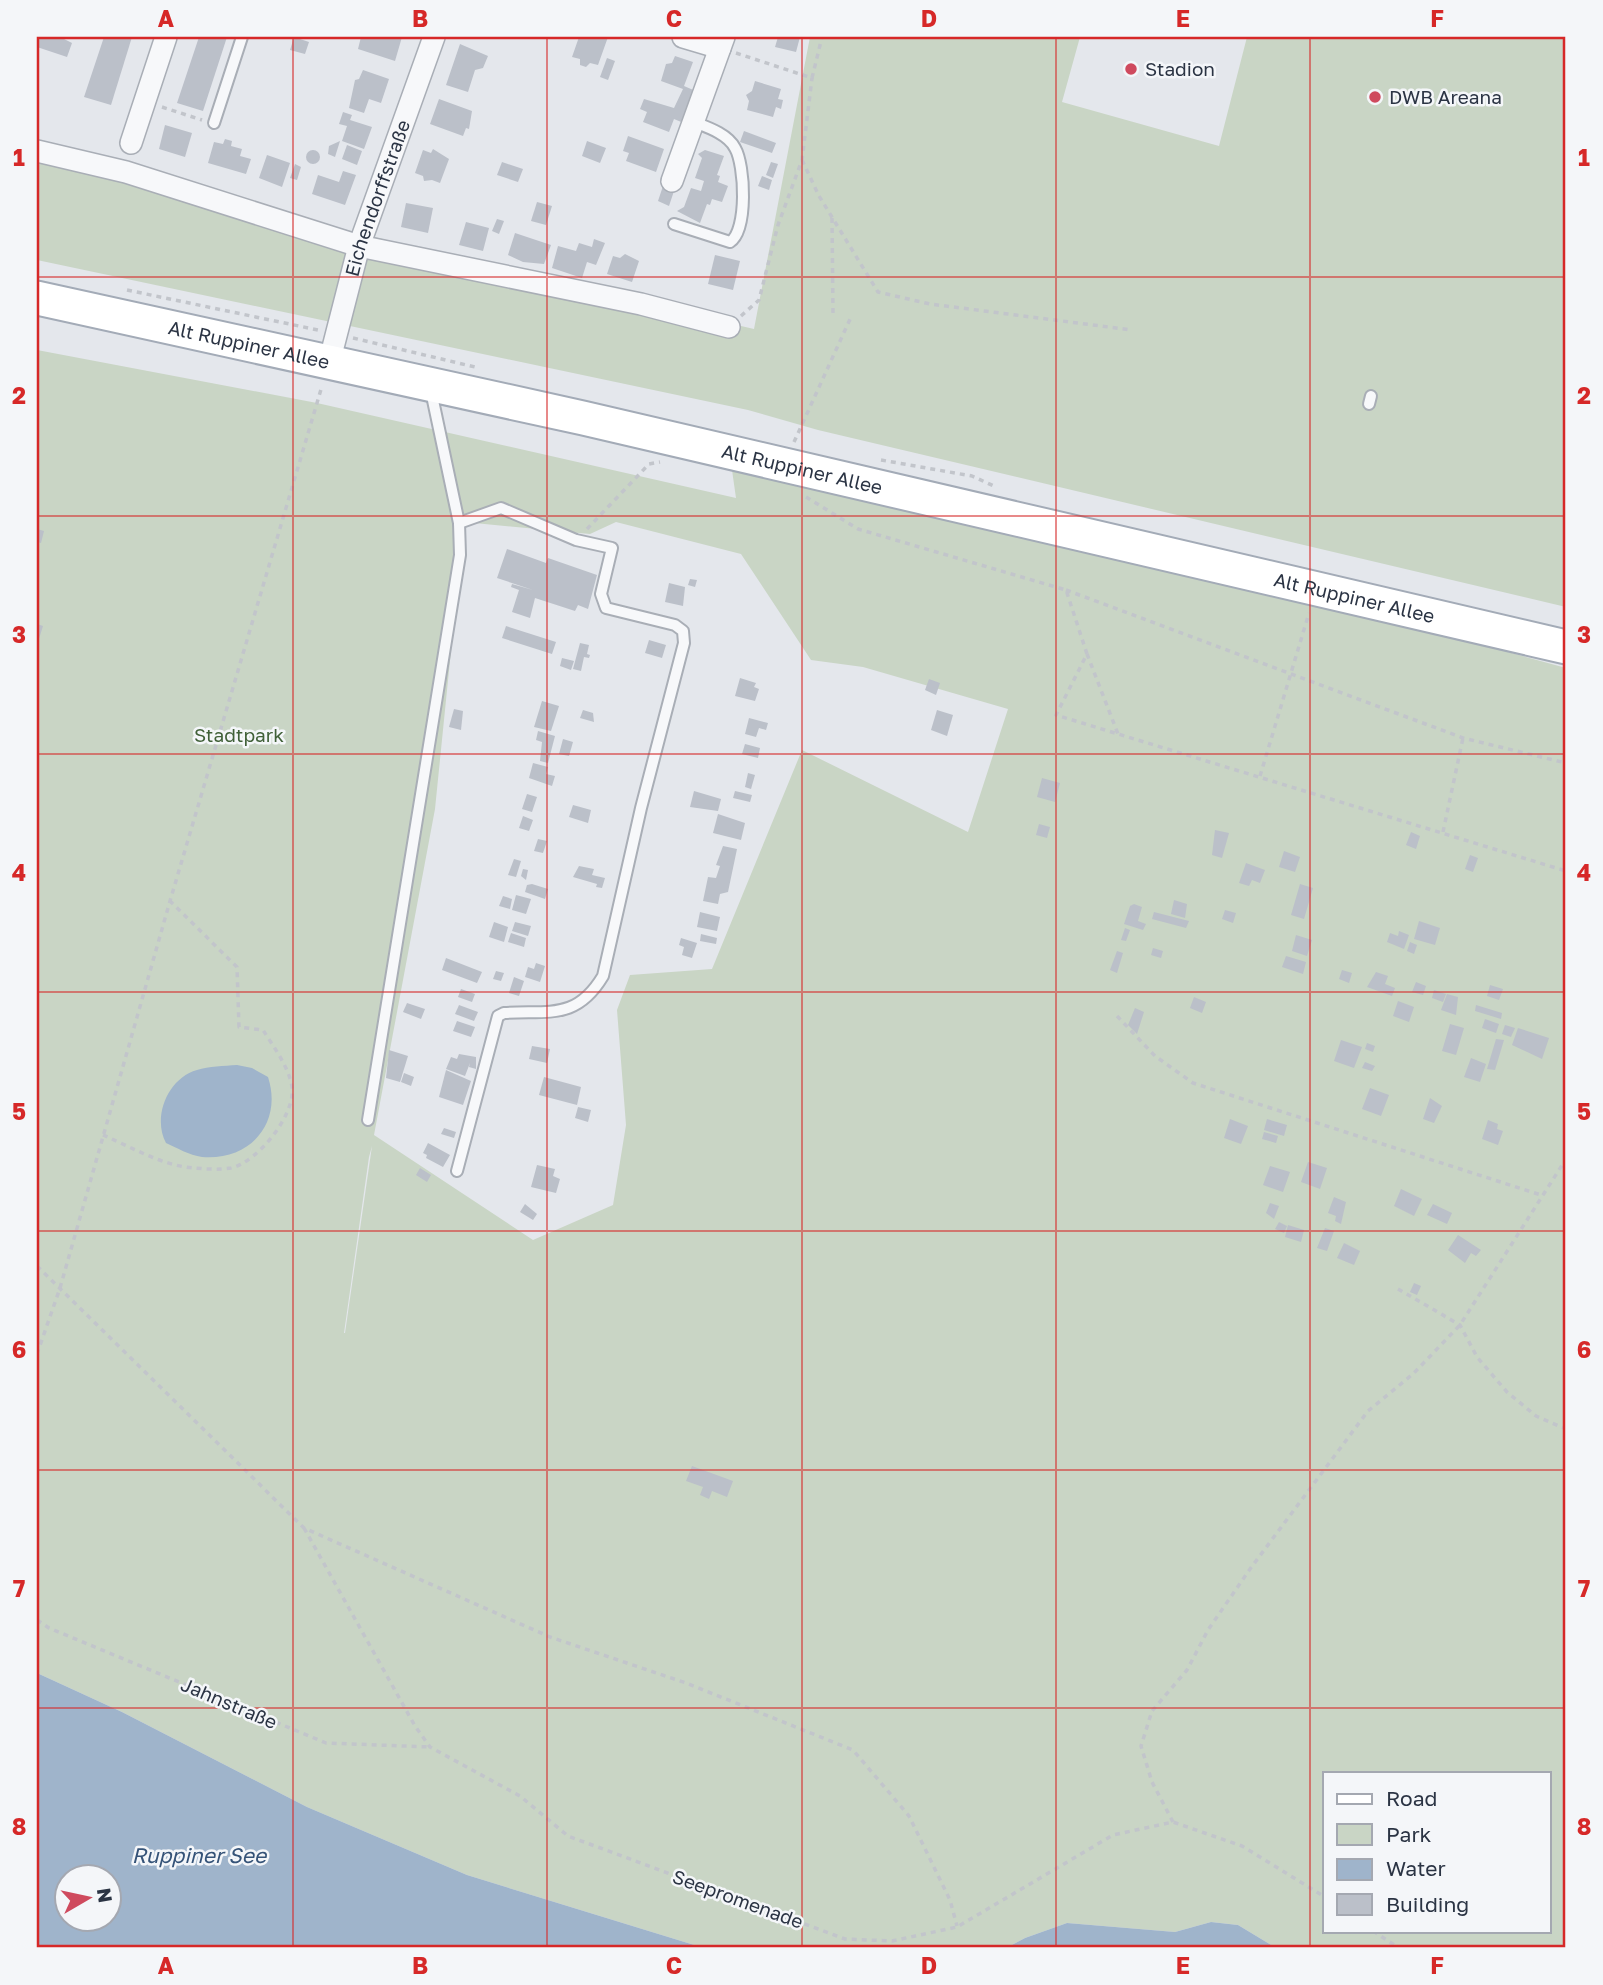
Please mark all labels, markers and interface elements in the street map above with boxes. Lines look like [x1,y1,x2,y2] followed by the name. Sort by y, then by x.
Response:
[158,4,175,32] text: A
[412,4,428,32] text: B
[666,4,682,32] text: C
[921,4,937,32] text: D
[1176,4,1190,32] text: E
[1430,4,1444,32] text: F
[1145,57,1215,80] place label: Stadion
[1123,61,1139,77] marker: Stadion
[1389,85,1502,108] place label: DWB Areana
[1367,89,1383,105] marker: DWB Areana
[340,116,414,279] street label: Eichendorffstraße
[13,143,25,171] text: 1
[1578,143,1590,171] text: 1
[166,315,332,373] street label: Alt Ruppiner Allee
[12,381,26,409] text: 2
[1577,381,1591,409] text: 2
[720,439,885,498] street label: Alt Ruppiner Allee
[1272,567,1437,627] street label: Alt Ruppiner Allee
[12,620,26,648] text: 3
[1577,620,1591,648] text: 3
[194,723,284,746] park label: Stadtpark
[12,858,26,886] text: 4
[1577,858,1591,886] text: 4
[12,1097,26,1125] text: 5
[1577,1097,1591,1125] text: 5
[12,1335,26,1363] text: 6
[1577,1335,1591,1363] text: 6
[13,1574,25,1602] text: 7
[1578,1574,1590,1602] text: 7
[178,1672,281,1733] street label: Jahnstraße
[1323,1772,1550,1932] legend
[1386,1785,1437,1811] text: Road
[12,1812,26,1840] text: 8
[1577,1812,1591,1840] text: 8
[1386,1821,1432,1847] text: Park
[132,1842,268,1868] water label: Ruppiner See
[1386,1855,1446,1881] text: Water
[52,1862,122,1932] north arrow
[670,1864,807,1933] street label: Seepromenade
[93,1886,118,1904] text: N
[1386,1891,1469,1917] text: Building
[158,1951,175,1979] text: A
[412,1951,428,1979] text: B
[666,1951,682,1979] text: C
[921,1951,937,1979] text: D
[1176,1951,1190,1979] text: E
[1430,1951,1444,1979] text: F

